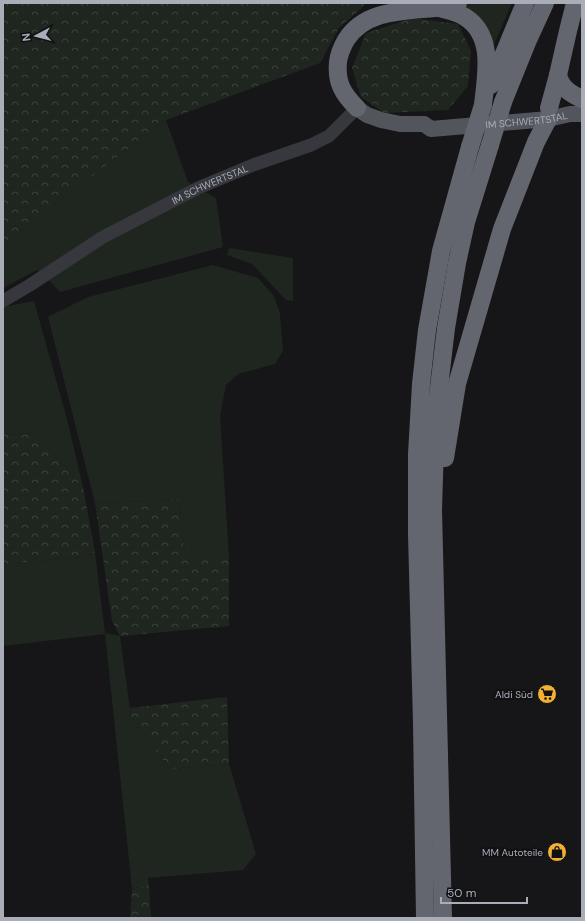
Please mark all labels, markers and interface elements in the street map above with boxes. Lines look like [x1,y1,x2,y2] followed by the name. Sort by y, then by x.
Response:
[16,16,56,56] north arrow
[19,32,34,42] text: N
[485,109,569,131] street label: IM SCHWERTSTAL
[170,162,250,207] street label: IM SCHWERTSTAL
[536,683,558,705] supermarket icon: Aldi Süd
[495,688,533,701] place label: Aldi Süd
[546,841,568,863] shop icon: MM Autoteile
[482,846,543,859] place label: MM Autoteile
[441,879,527,905] scale bar
[447,885,476,901] text: 50 m

